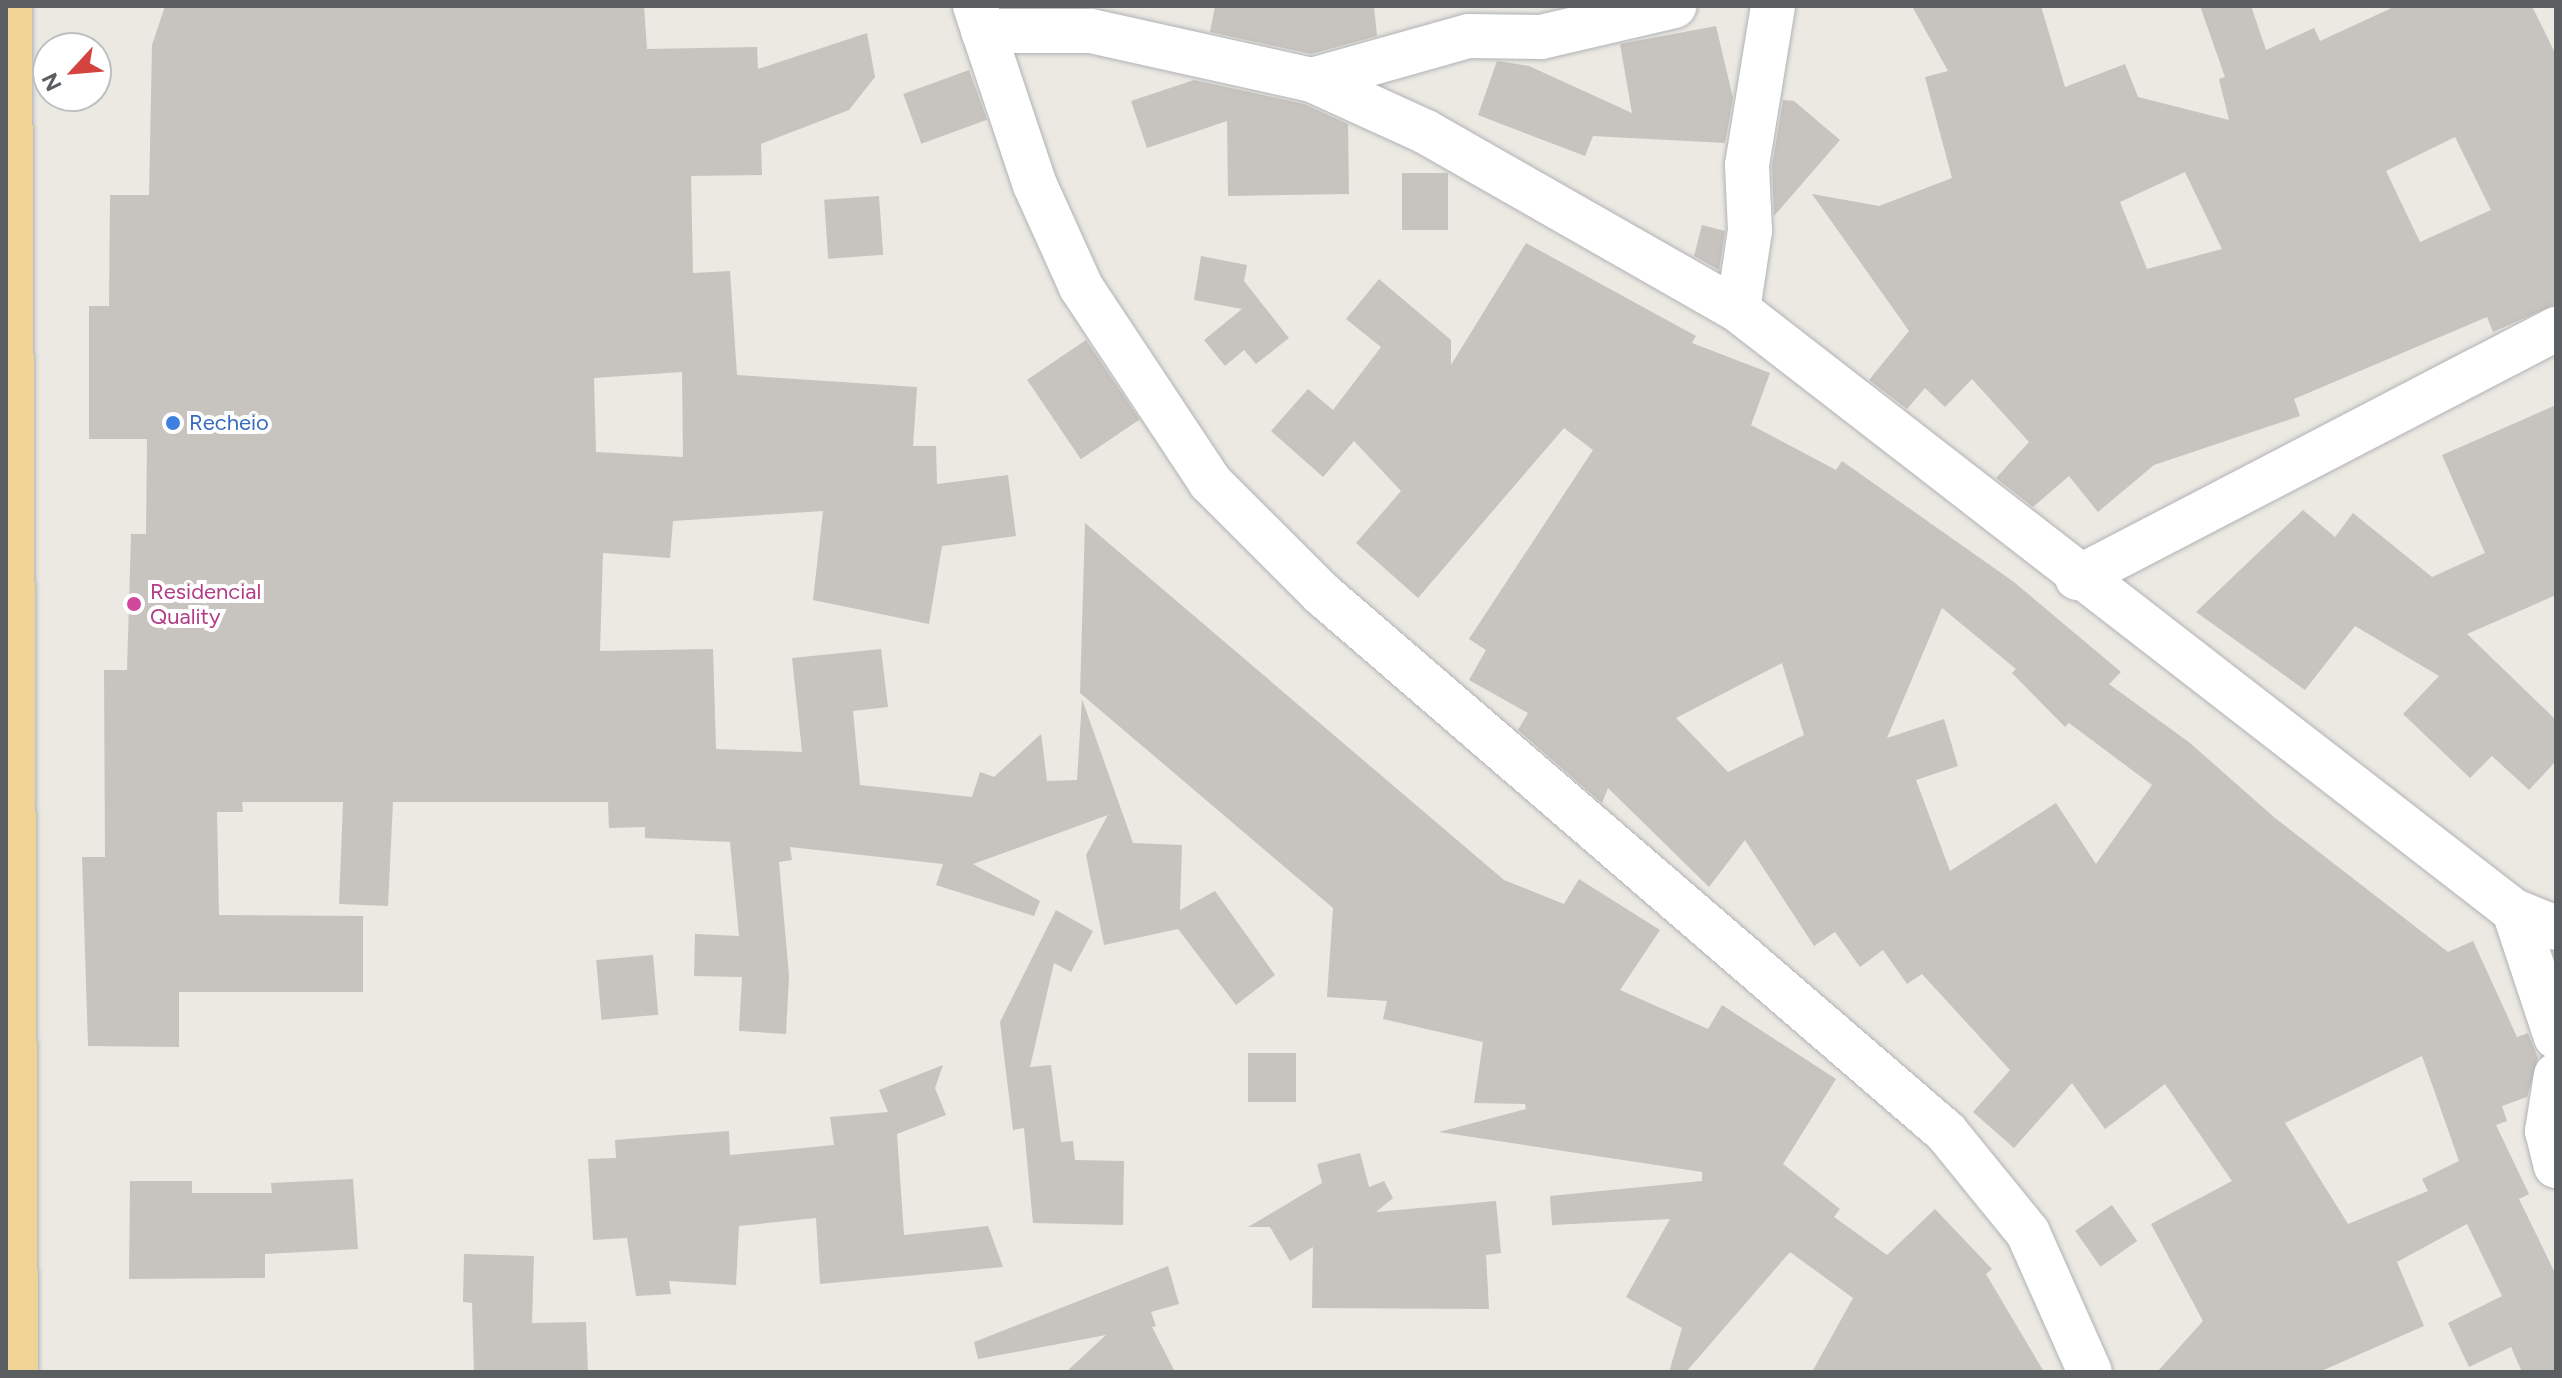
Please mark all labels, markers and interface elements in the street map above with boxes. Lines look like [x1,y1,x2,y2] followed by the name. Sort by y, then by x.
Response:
[32,32,112,112] north arrow
[36,68,68,95] text: N
[189,410,269,436] place label: Recheio
[164,414,182,432] marker: Recheio
[150,578,261,630] place label: Residencial Quality
[125,595,143,613] marker: Residencial Quality

